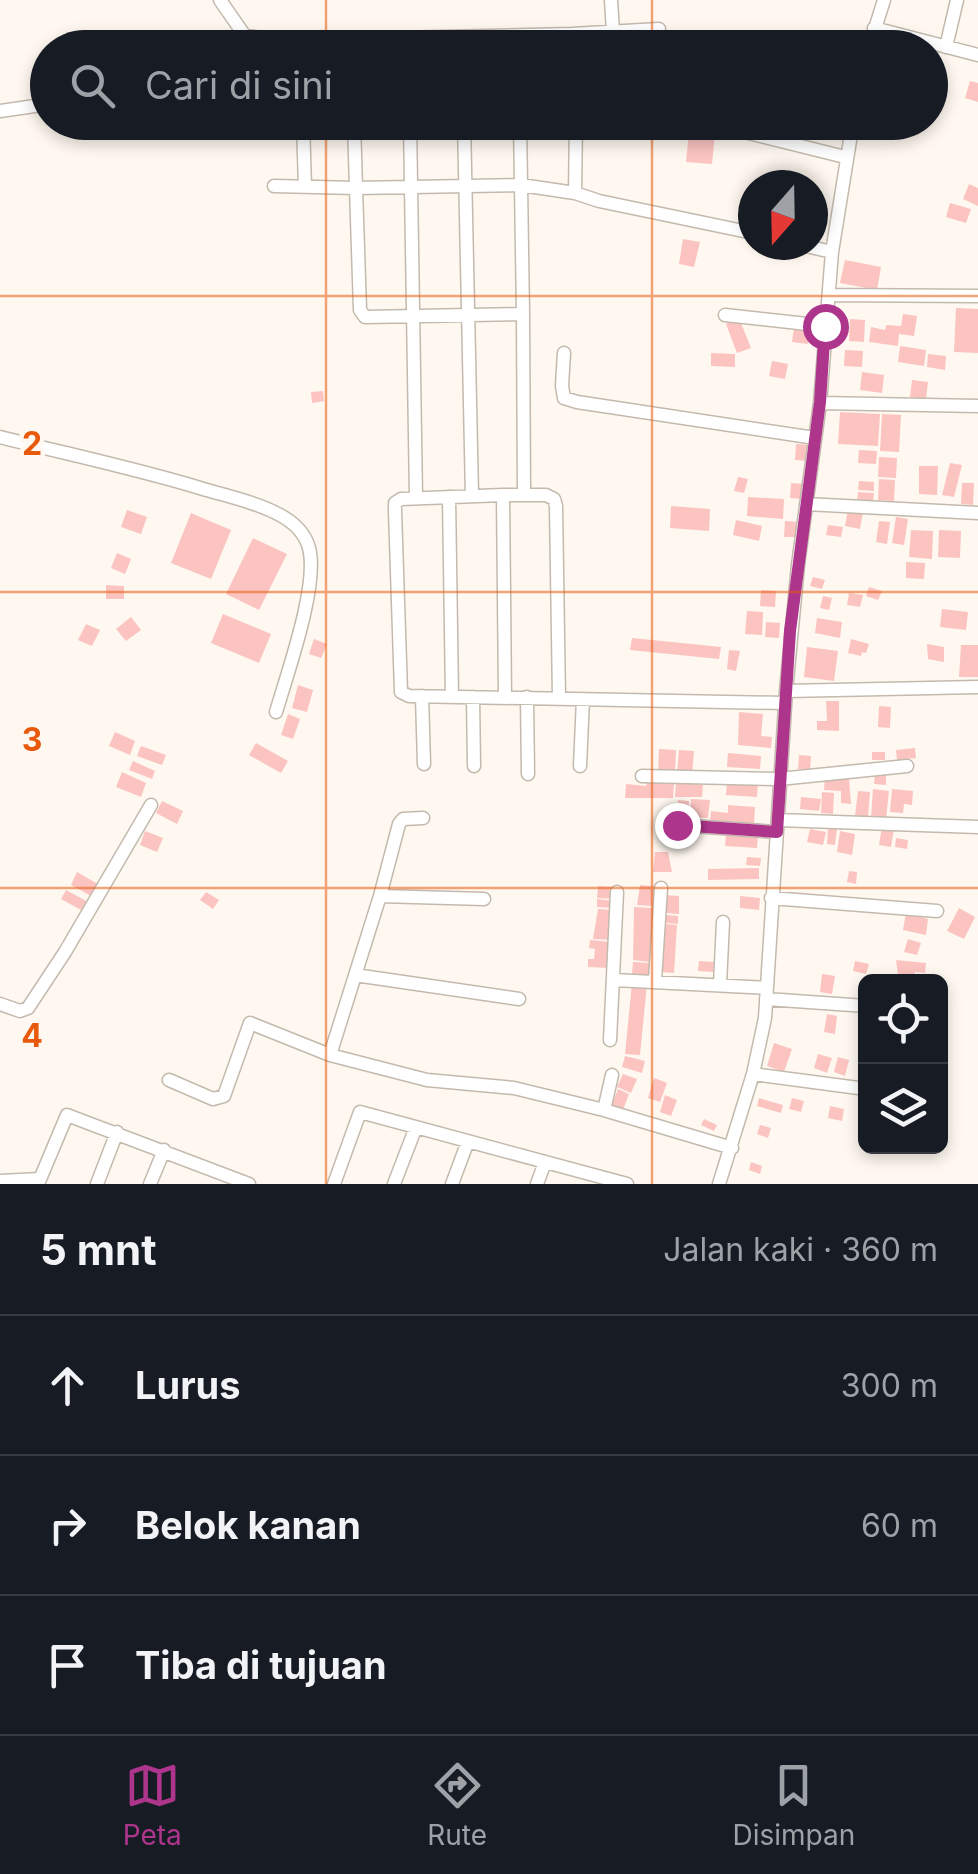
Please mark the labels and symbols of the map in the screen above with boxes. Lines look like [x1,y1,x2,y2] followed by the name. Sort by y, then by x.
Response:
[738,170,828,260] north arrow
[803,304,849,350] route start
[22,424,42,463] text: 2
[22,720,42,759] text: 3
[655,803,701,849] route end
[21,1016,43,1055] text: 4

